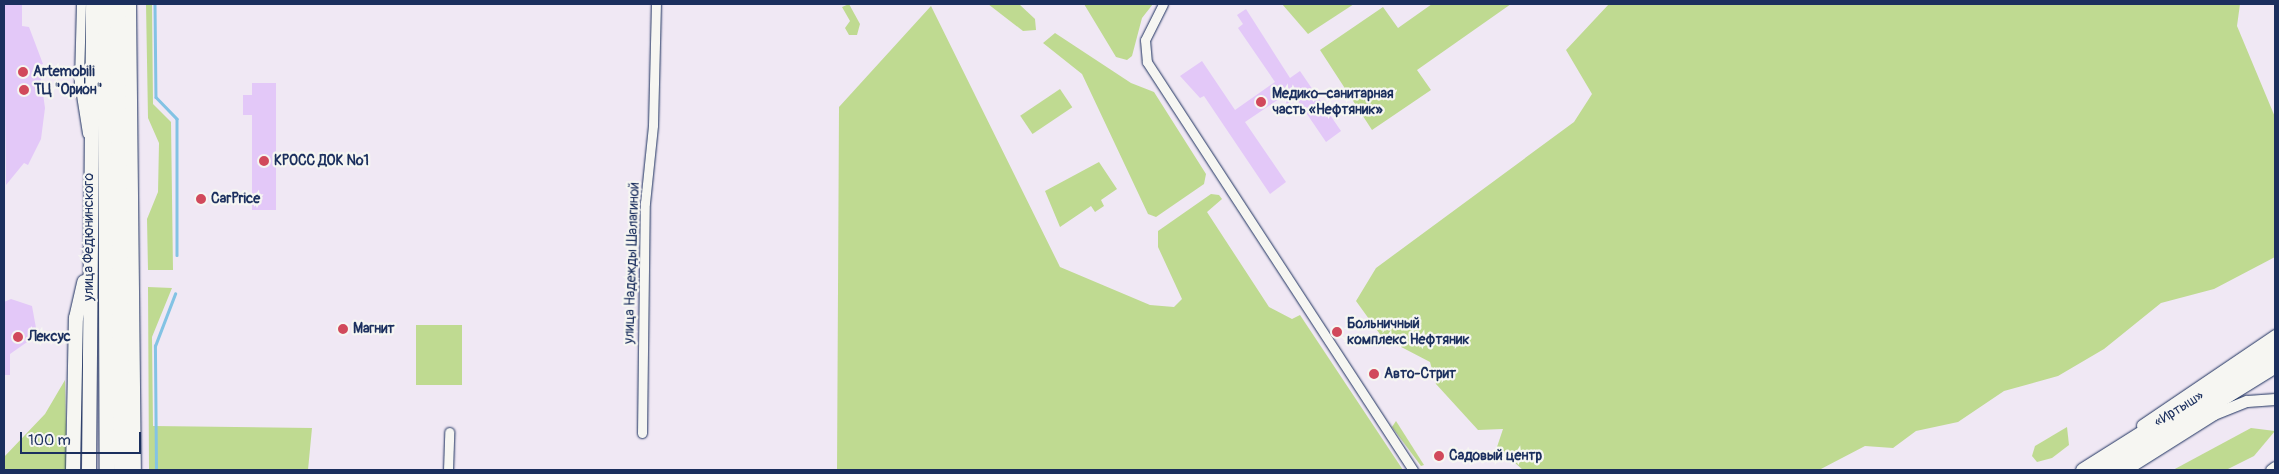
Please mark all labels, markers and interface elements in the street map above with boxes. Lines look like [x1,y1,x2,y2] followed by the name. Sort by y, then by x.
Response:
[33,64,95,80] place label: Artemobili
[17,66,29,78] marker: Artemobili
[34,82,102,98] place label: ТЦ "Орион"
[18,84,30,96] marker: ТЦ "Орион"
[1272,86,1394,118] place label: Медико–санитарная часть «Нефтяник»
[1254,95,1268,109] marker: Медико–санитарная часть «Нефтяник»
[274,153,369,169] place label: КРОСС ДОК №1
[258,155,270,167] marker: КРОСС ДОК №1
[81,173,97,301] street label: улица Федюнинского
[621,182,643,344] street label: улица Надежды Шалагиной
[211,191,260,207] place label: CarPrice
[195,193,207,205] marker: CarPrice
[1347,316,1469,348] place label: Больничный комплекс Нефтяник
[353,321,395,337] place label: Магнит
[337,323,349,335] marker: Магнит
[1331,326,1343,338] marker: Больничный комплекс Нефтяник
[28,329,71,345] place label: Лексус
[12,331,24,343] marker: Лексус
[1384,366,1456,382] place label: Авто-Стрит
[1368,368,1380,380] marker: Авто-Стрит
[2151,387,2207,431] street label: «Иртыш»
[22,422,144,454] scale bar
[28,431,71,450] text: 100 m
[1449,448,1542,464] place label: Садовый центр
[1433,450,1445,462] marker: Садовый центр

